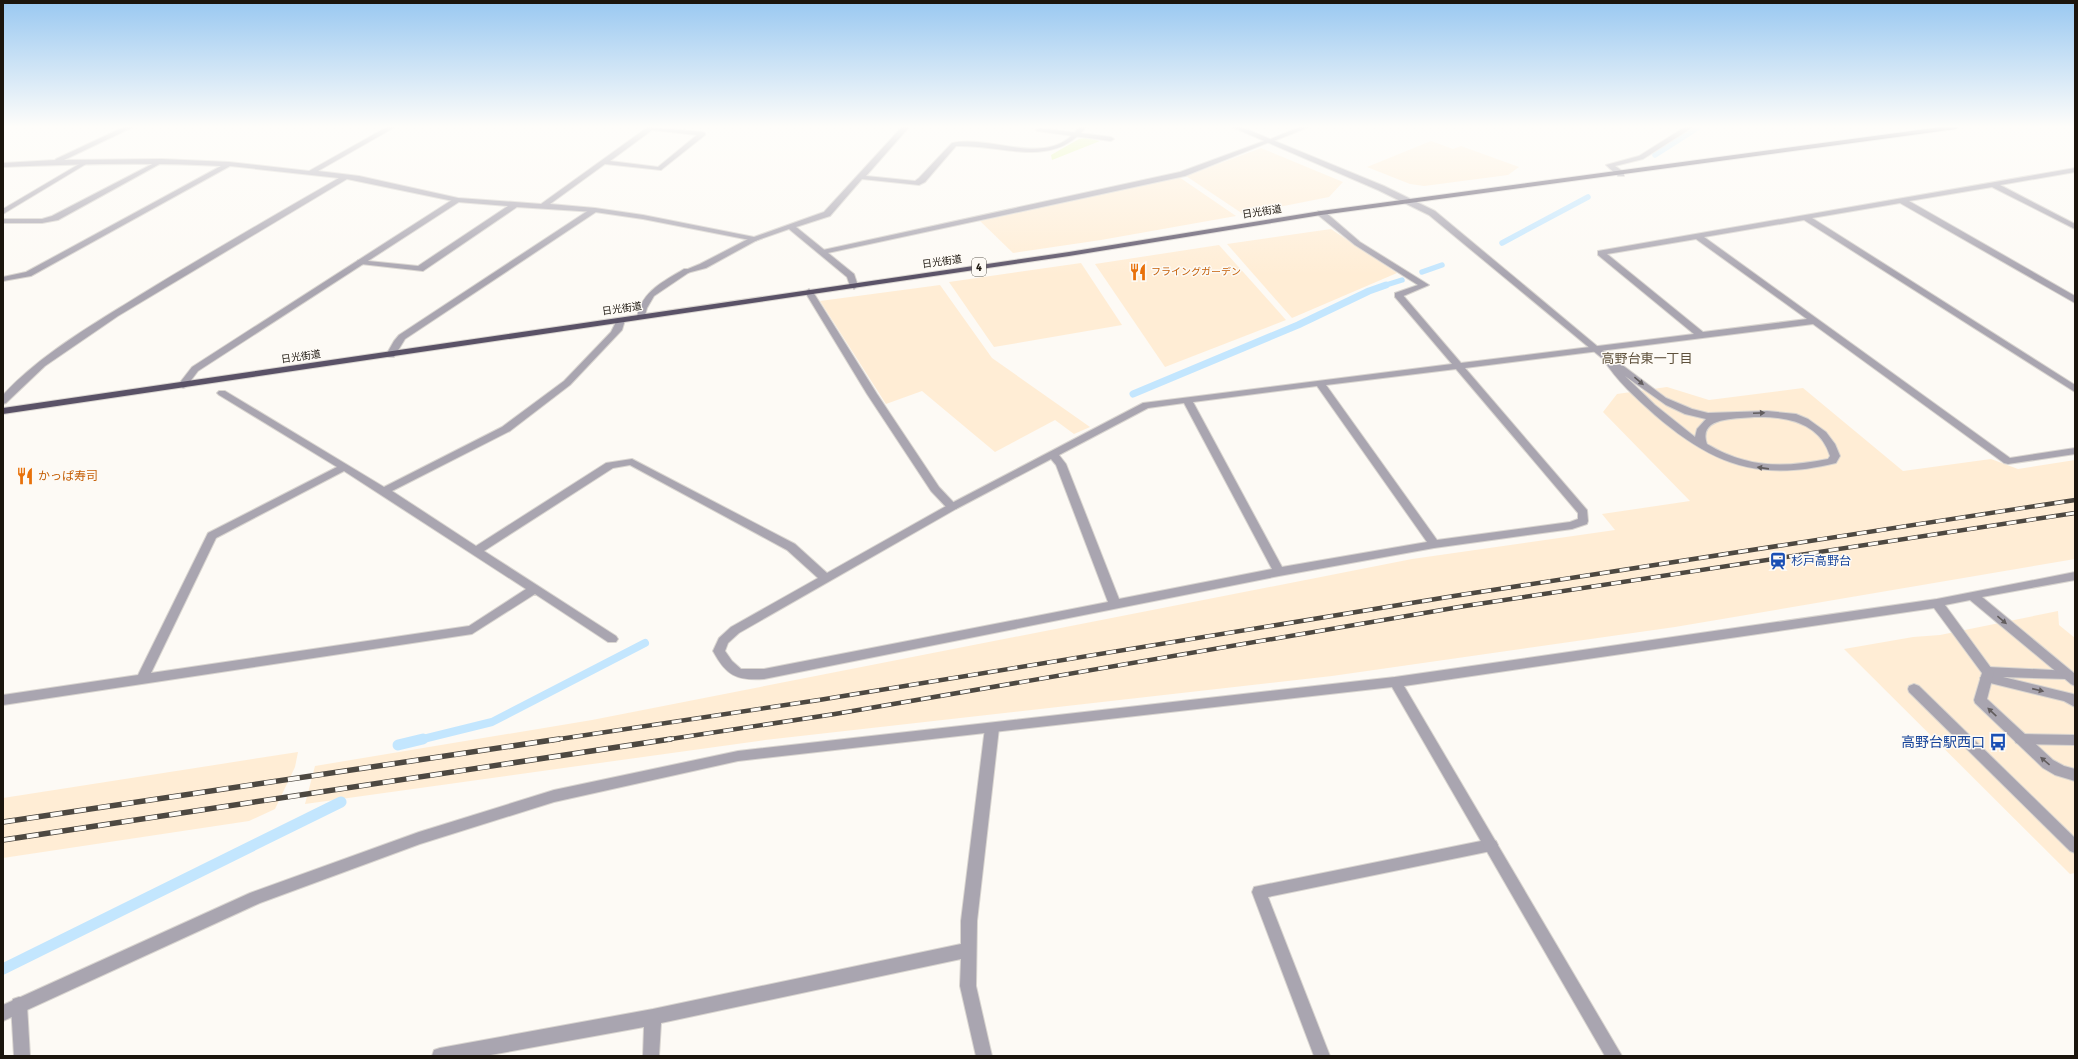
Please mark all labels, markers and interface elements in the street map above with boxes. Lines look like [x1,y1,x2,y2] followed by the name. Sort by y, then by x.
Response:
[1241,203,1283,221] street label: 日光街道
[921,253,963,271] street label: 日光街道
[972,258,986,276] road number: 4
[1128,262,1148,282] restaurant icon: フライングガーデン
[1151,266,1241,278] place label: フライングガーデン
[601,300,643,318] street label: 日光街道
[280,348,322,366] street label: 日光街道
[1601,351,1693,367] district label: 高野台東一丁目
[1633,377,1644,386] one-way arrow
[1753,410,1765,417] one-way arrow
[1757,465,1769,471] one-way arrow
[15,466,35,486] restaurant icon: かっぱ寿司
[38,469,98,484] place label: かっぱ寿司
[1768,551,1788,571] station icon: 杉戸高野台
[1791,554,1851,569] place label: 杉戸高野台
[1997,615,2007,624] one-way arrow
[2032,688,2044,694] one-way arrow
[1987,707,1997,717] one-way arrow
[1988,732,2008,752] bus stop icon: 高野台駅西口
[1901,734,1985,751] place label: 高野台駅西口
[2040,757,2051,766] one-way arrow

